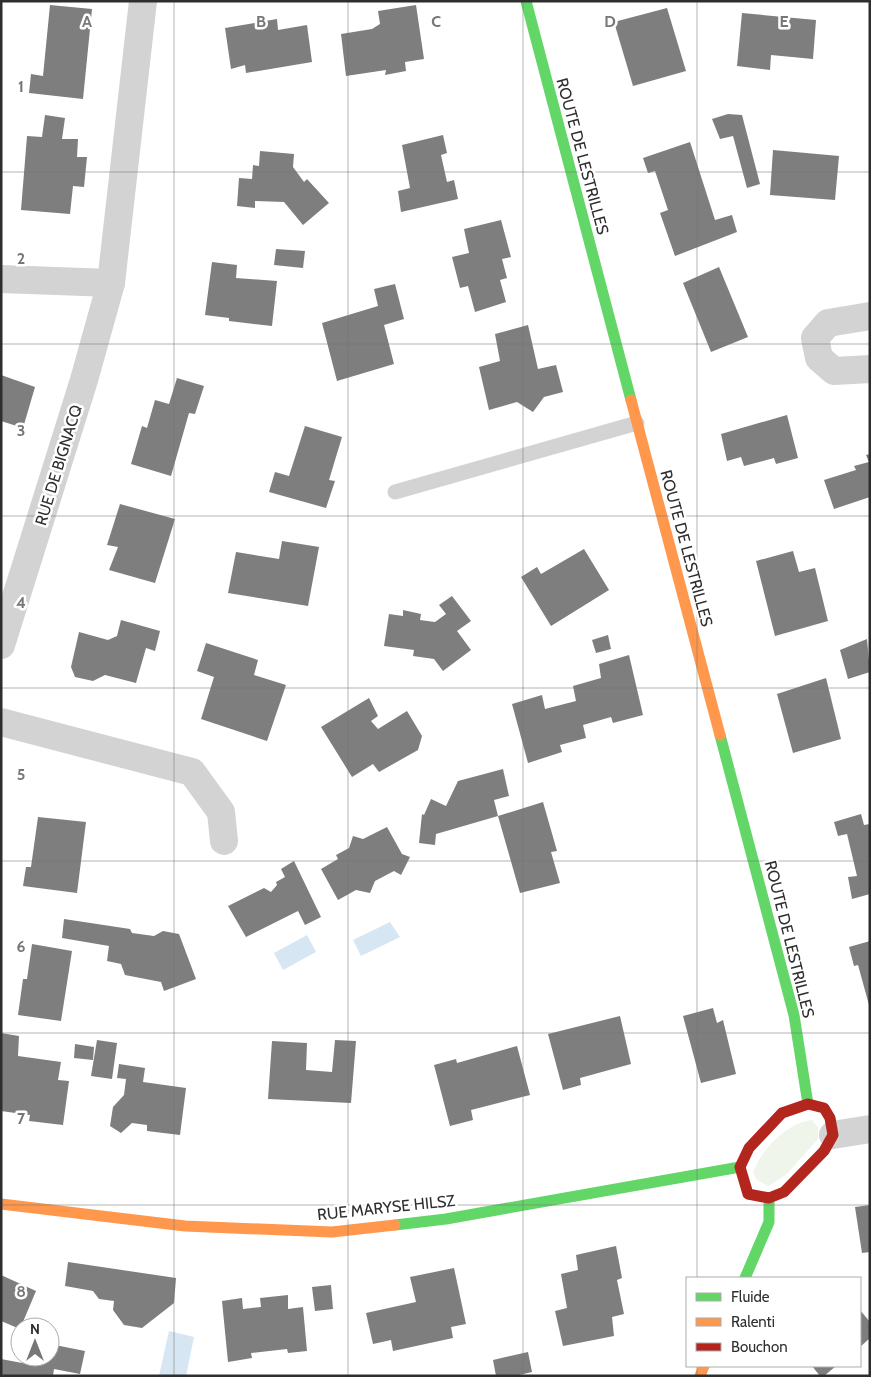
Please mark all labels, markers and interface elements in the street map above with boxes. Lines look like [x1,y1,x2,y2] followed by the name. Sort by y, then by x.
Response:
[82,12,92,31] text: A
[256,12,266,31] text: B
[431,12,441,31] text: C
[604,12,616,31] text: D
[779,12,789,31] text: E
[552,76,613,237] street label: ROUTE DE LESTRILLES
[18,77,24,96] text: 1
[17,249,25,268] text: 2
[31,403,86,528] street label: RUE DE BIGNACQ
[17,421,25,440] text: 3
[656,468,717,629] street label: ROUTE DE LESTRILLES
[16,593,26,612] text: 4
[17,765,25,784] text: 5
[761,859,818,1020] street label: ROUTE DE LESTRILLES
[17,937,26,956] text: 6
[17,1109,26,1128] text: 7
[316,1191,456,1224] street label: RUE MARYSE HILSZ
[686,1277,861,1367] legend
[16,1282,26,1301] text: 8
[731,1288,770,1306] text: Fluide
[731,1313,775,1331] text: Ralenti
[10,1317,60,1367] north arrow
[30,1320,40,1338] text: N
[731,1338,788,1356] text: Bouchon

